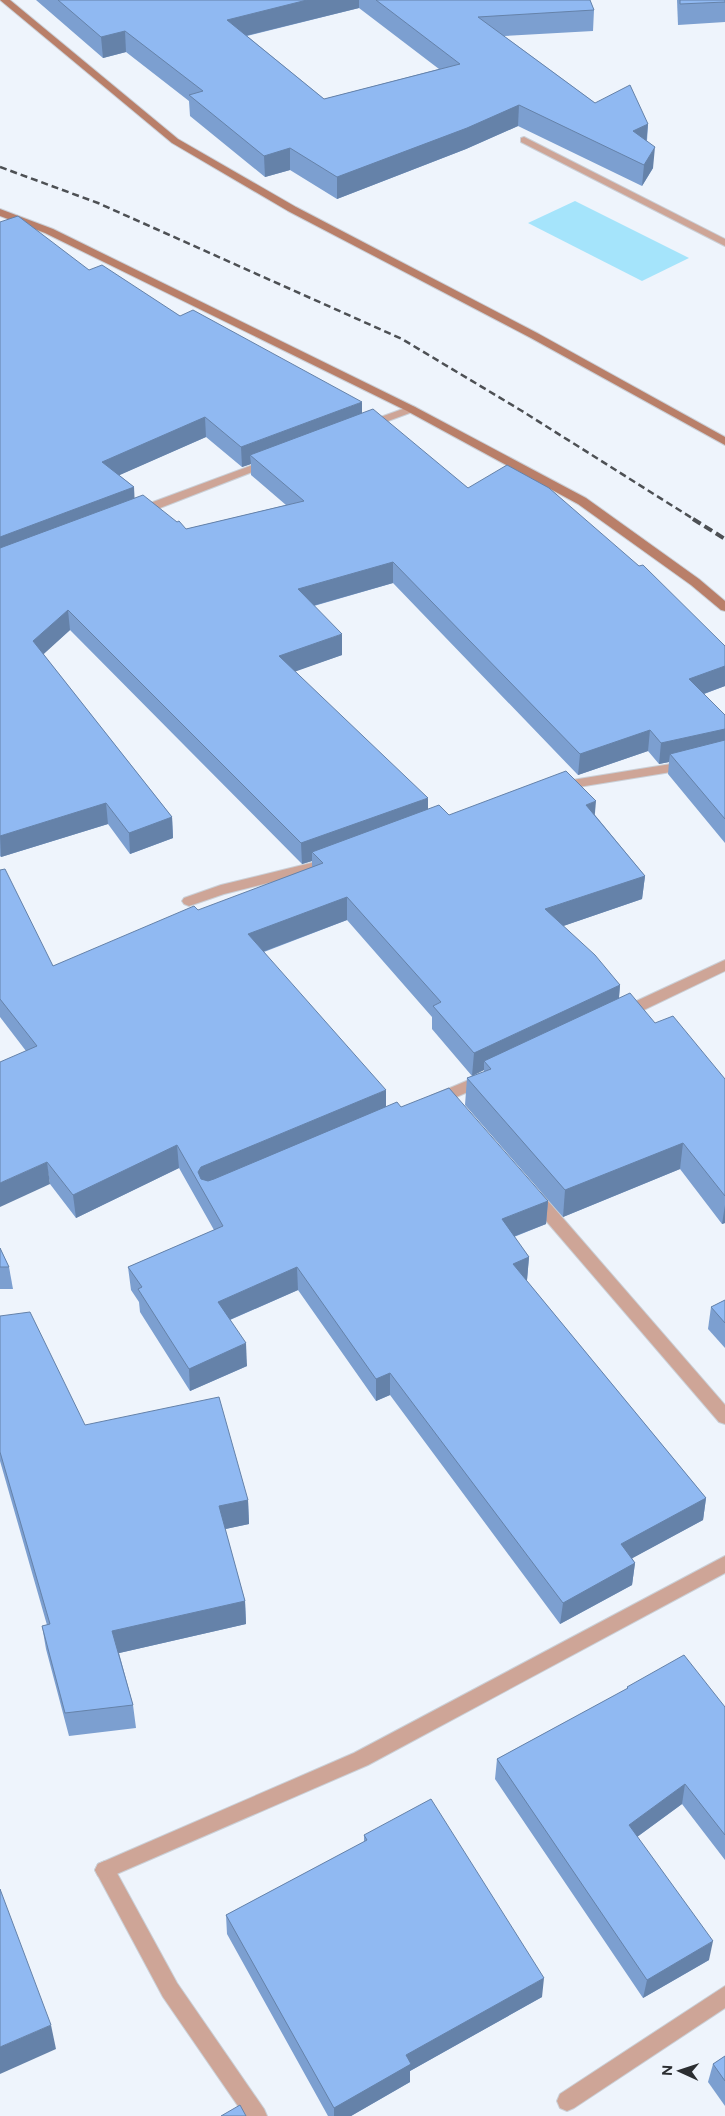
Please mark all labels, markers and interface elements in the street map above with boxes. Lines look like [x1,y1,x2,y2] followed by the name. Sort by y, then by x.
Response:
[655,2046,705,2096] north arrow
[659,2064,676,2076] text: N

